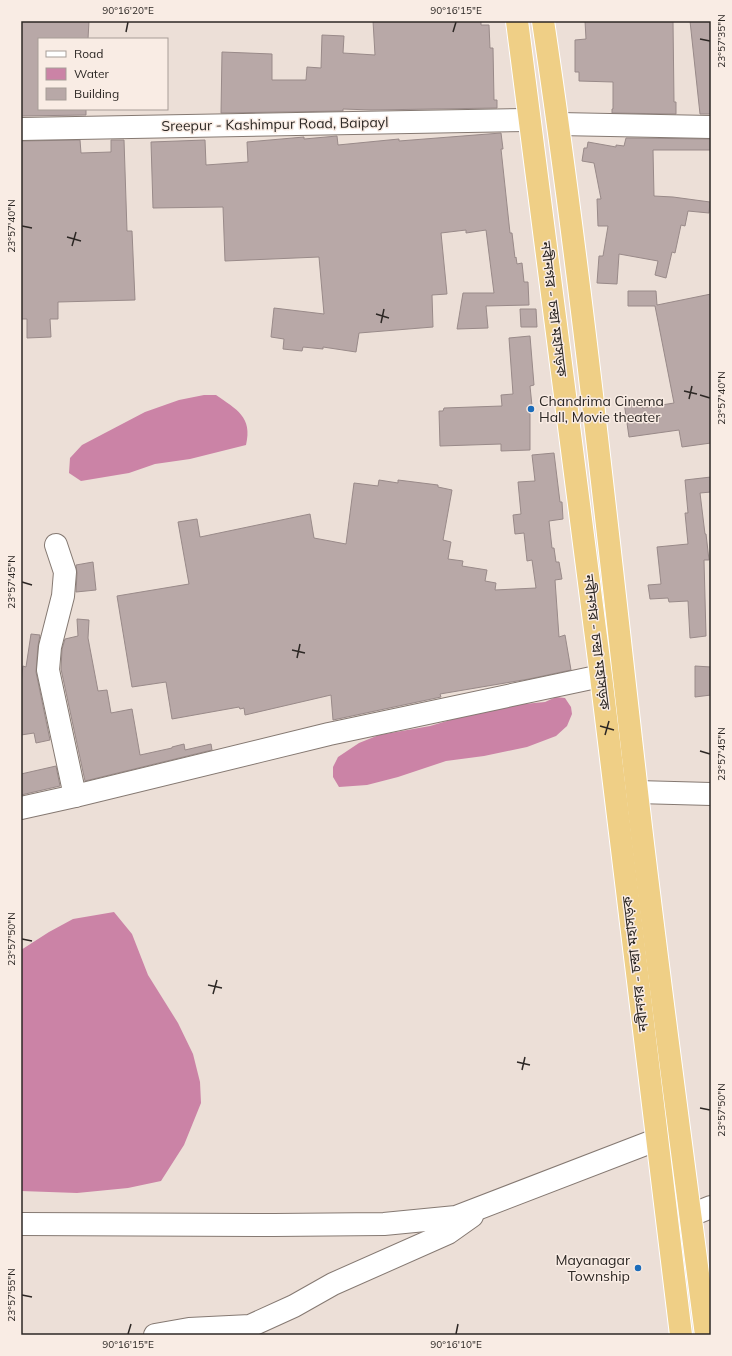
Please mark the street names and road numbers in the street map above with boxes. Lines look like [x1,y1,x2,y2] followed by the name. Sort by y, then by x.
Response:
[161,113,389,135] street label: Sreepur - Kashimpur Road, Baipayl
[537,239,571,378] street label: নবীনগর - চন্দ্রা মহাসড়ক
[580,572,614,711] street label: নবীনগর - চন্দ্রা মহাসড়ক
[618,895,652,1034] street label: নবীনগর - চন্দ্রা মহাসড়ক

